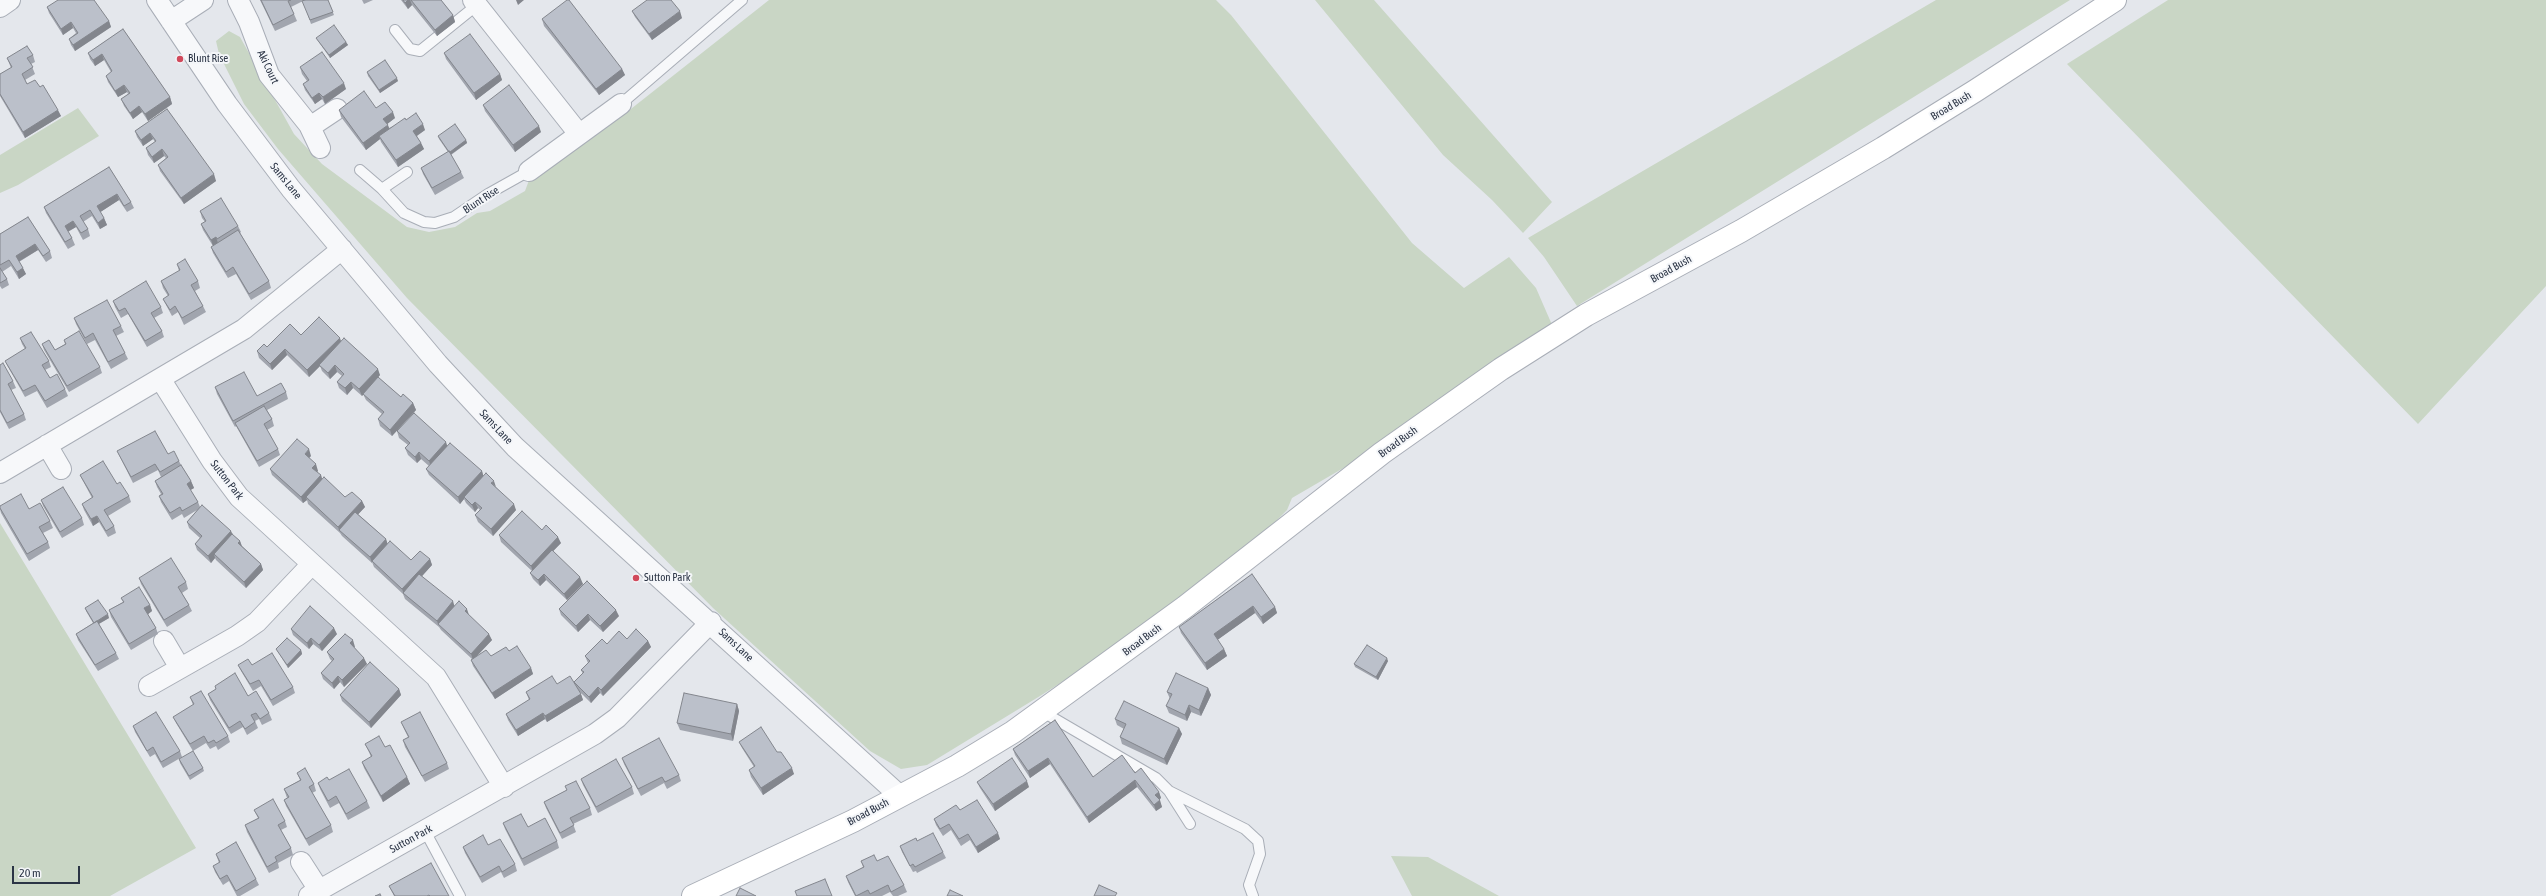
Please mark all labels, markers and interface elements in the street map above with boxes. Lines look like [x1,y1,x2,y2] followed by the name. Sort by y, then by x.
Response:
[254,48,282,86] street label: Aki Court
[188,52,228,66] place label: Blunt Rise
[175,54,185,64] marker: Blunt Rise
[1928,89,1974,123] street label: Broad Bush
[267,160,305,202] street label: Sams Lane
[460,183,502,217] street label: Blunt Rise
[1648,252,1694,286] street label: Broad Bush
[477,407,515,447] street label: Sams Lane
[1376,423,1420,461] street label: Broad Bush
[207,458,247,502] street label: Sutton Park
[644,571,691,585] place label: Sutton Park
[631,573,641,583] marker: Sutton Park
[1120,621,1164,659] street label: Broad Bush
[716,626,756,664] street label: Sams Lane
[845,796,891,828] street label: Broad Bush
[387,822,435,856] street label: Sutton Park
[14,858,82,884] scale bar
[19,866,41,880] text: 20 m

